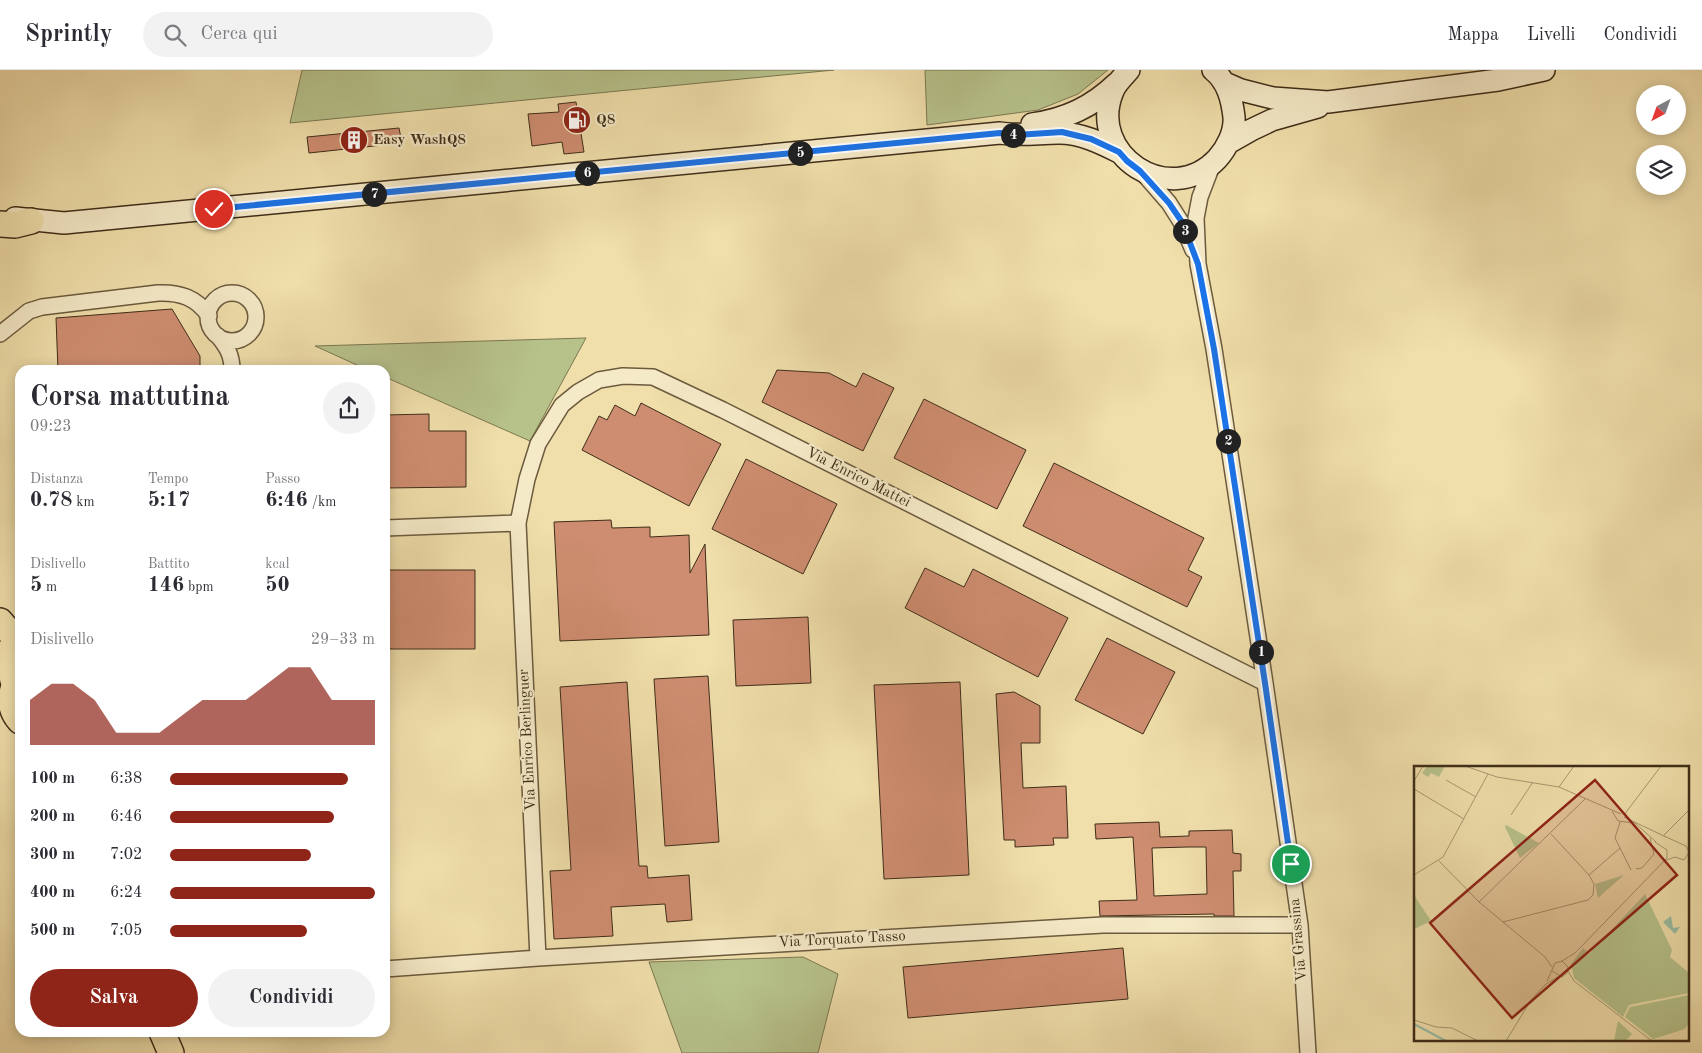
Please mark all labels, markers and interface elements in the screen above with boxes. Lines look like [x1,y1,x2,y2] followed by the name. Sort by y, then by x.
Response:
[143,12,493,57] search box
[161,21,189,49] icon: search
[25,23,113,47] text: Sprintly
[201,25,278,44] text: Cerca qui
[1447,26,1499,44] text: Mappa
[1527,26,1575,44] text: Livelli
[1603,26,1677,44] text: Condividi
[1636,85,1686,135] north arrow
[1636,85,1686,195] map controls
[562,105,592,135] fuel station icon: Q8
[596,113,616,128] place label: Q8
[1000,122,1026,148] pin: 4
[339,125,369,155] building icon: Easy WashQ8
[1009,128,1018,142] text: 4
[373,133,466,148] place label: Easy WashQ8
[788,140,812,166] pin: 5
[1636,145,1686,195] button: layers
[796,146,805,160] text: 5
[574,160,600,186] pin: 6
[583,166,592,180] text: 6
[362,182,386,206] pin: 7
[370,187,379,201] text: 7
[193,188,235,230] pin
[200,195,228,223] icon: check
[1172,218,1198,244] pin: 3
[1181,224,1190,238] text: 3
[323,382,375,434] button: share
[30,384,230,412] text: Corsa mattutina
[30,419,72,435] text: 09:23
[1216,428,1240,454] pin: 2
[1224,434,1233,448] text: 2
[803,445,913,511] street label: Via Enrico Mattei
[30,472,83,486] text: Distanza
[148,472,188,486] text: Tempo
[265,472,300,486] text: Passo
[30,490,72,511] text: 0.78
[148,490,190,511] text: 5:17
[265,490,308,511] text: 6:46
[72,495,95,509] text: km
[308,495,336,509] text: /km
[30,557,86,571] text: Dislivello
[148,557,190,571] text: Battito
[265,557,289,571] text: kcal
[30,575,42,596] text: 5
[148,575,184,596] text: 146
[265,575,290,596] text: 50
[42,580,57,594] text: m
[184,580,214,594] text: bpm
[30,632,94,648] text: Dislivello
[311,632,375,648] text: 29–33 m
[1248,640,1274,664] pin: 1
[1257,645,1266,659] text: 1
[517,669,539,811] street label: Via Enrico Berlinguer
[1414,766,1690,1040] inset map
[30,771,75,787] text: 100 m
[110,771,142,787] text: 6:38
[30,809,75,825] text: 200 m
[110,809,142,825] text: 6:46
[1270,843,1312,885] pin
[30,847,75,863] text: 300 m
[110,847,142,863] text: 7:02
[1277,850,1305,878] icon: arrive
[30,885,75,901] text: 400 m
[110,885,142,901] text: 6:24
[1288,897,1310,982] street label: Via Grassina
[30,923,75,939] text: 500 m
[110,923,142,939] text: 7:05
[778,929,906,951] street label: Via Torquato Tasso
[30,969,198,1027] button: Salva
[208,969,375,1027] button: Condividi

